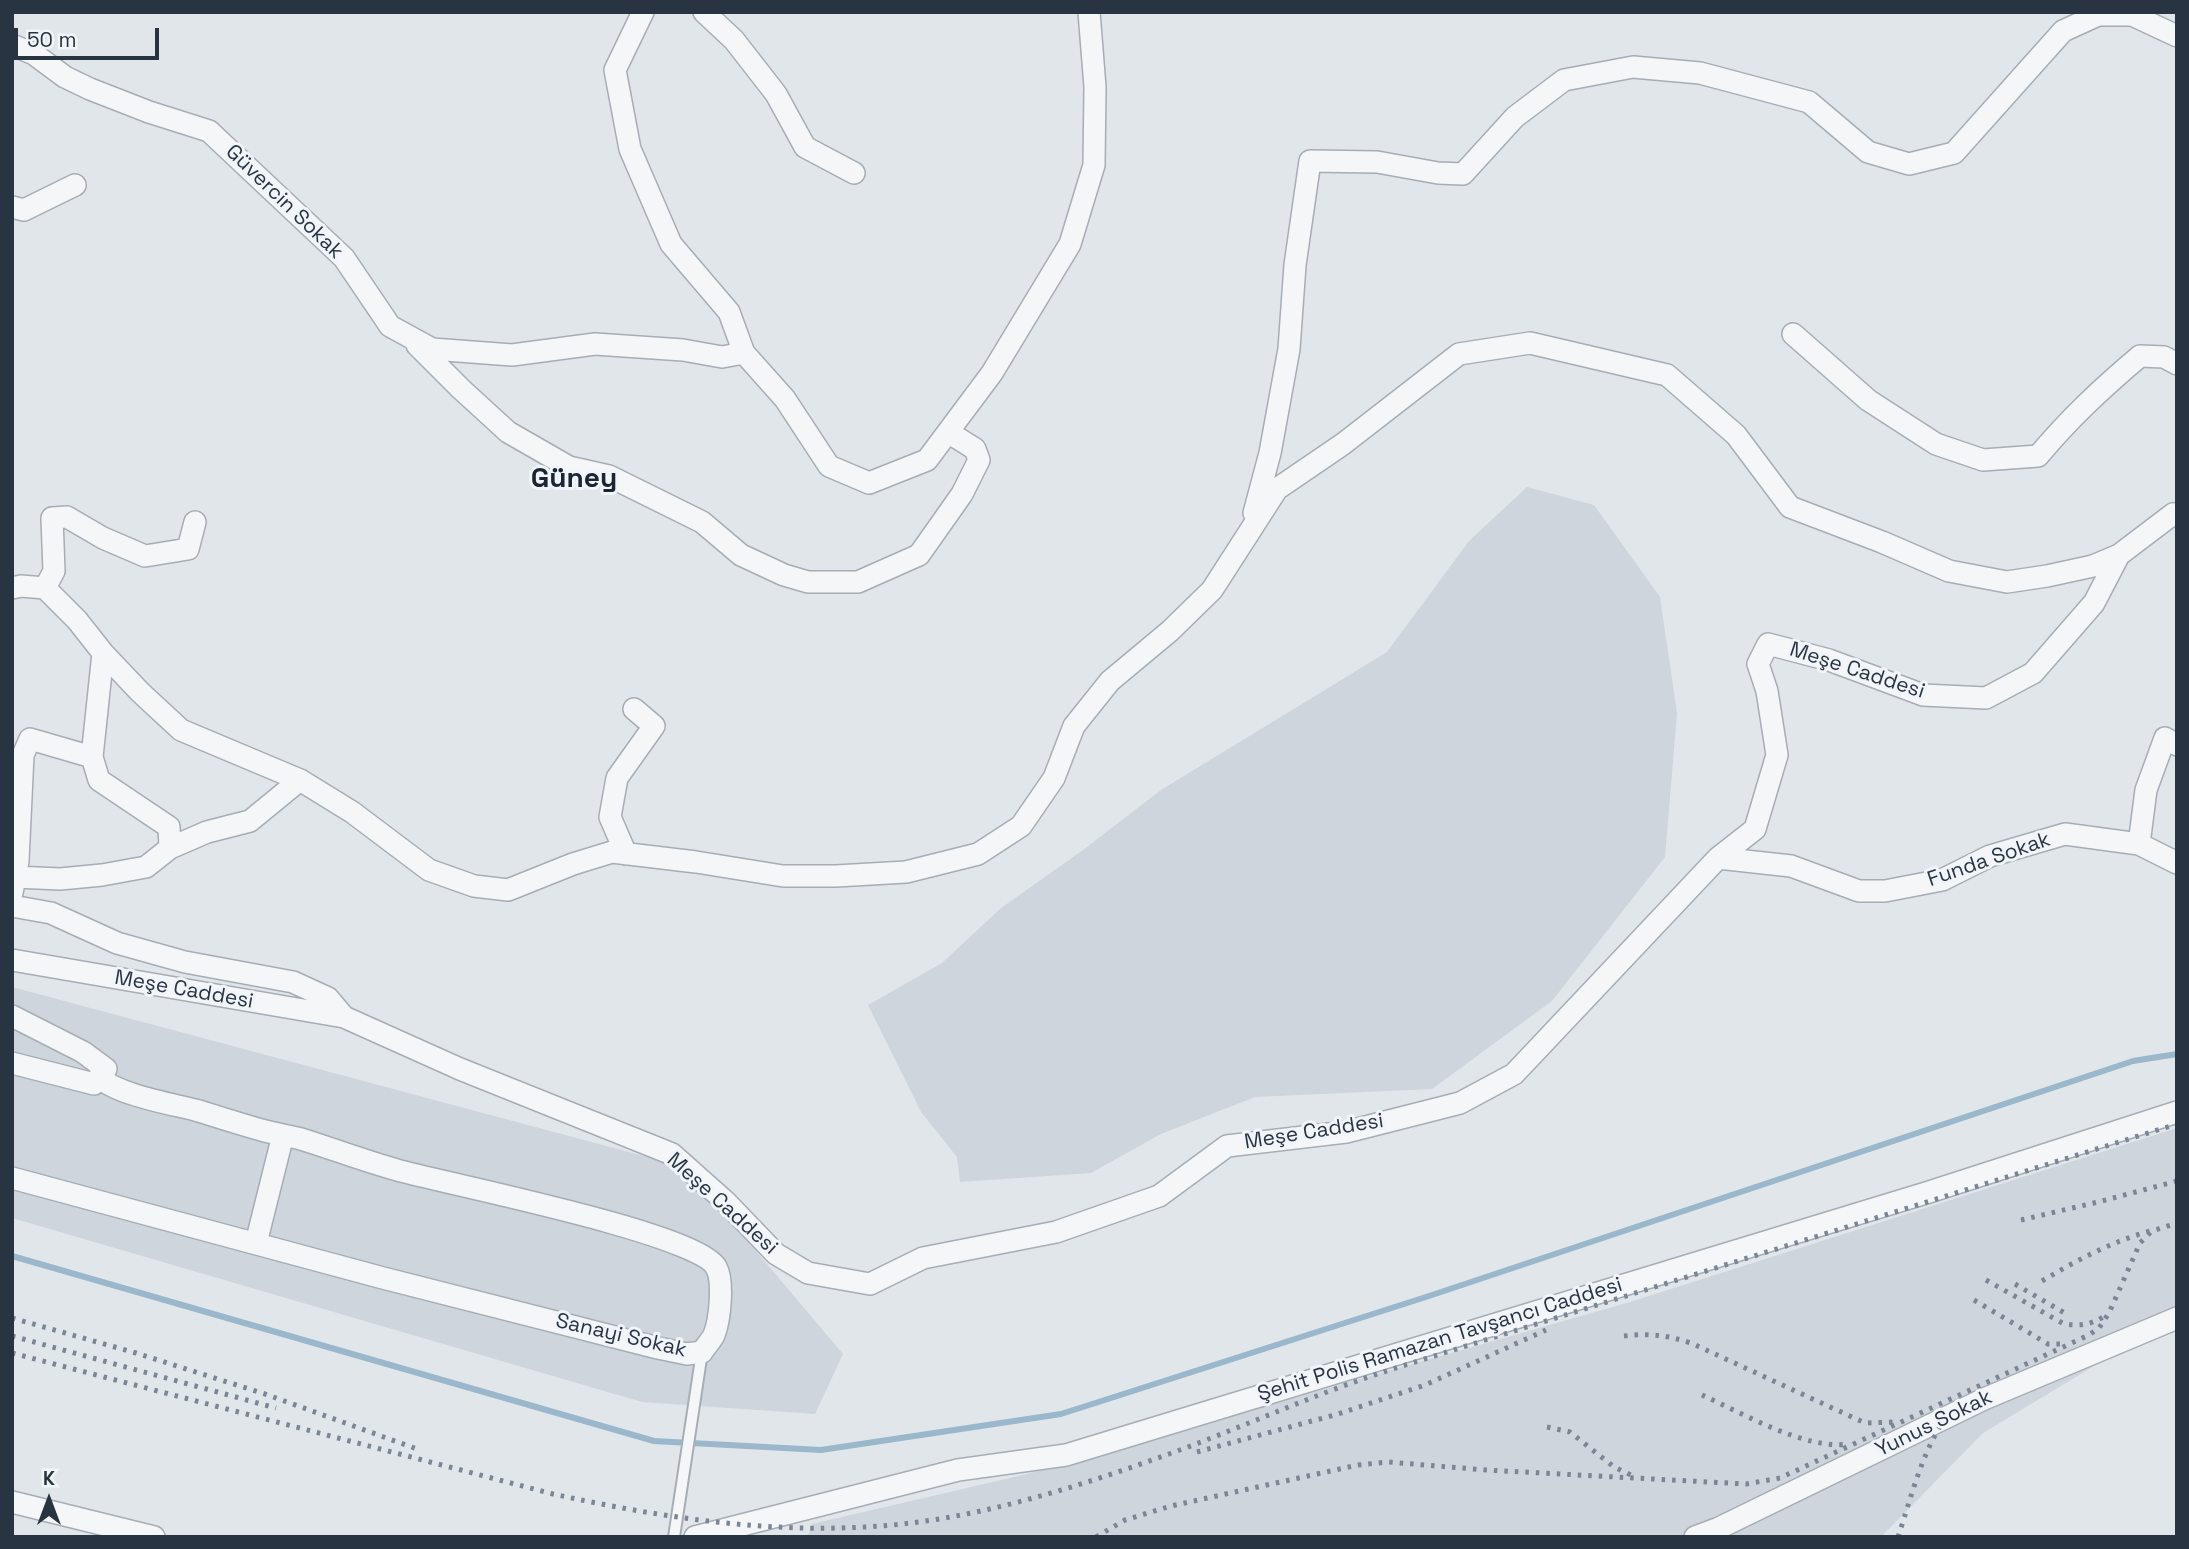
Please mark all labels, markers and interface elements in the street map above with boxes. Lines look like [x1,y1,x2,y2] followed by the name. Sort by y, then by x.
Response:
[18,14,163,58] scale bar
[27,26,77,53] text: 50 m
[220,140,348,264] street label: Güvercin Sokak
[531,462,617,496] district label: Güney
[1786,637,1928,705] street label: Meşe Caddesi
[1924,827,2054,893] street label: Funda Sokak
[113,965,255,1015] street label: Meşe Caddesi
[1243,1109,1385,1155] street label: Meşe Caddesi
[661,1148,783,1260] street label: Meşe Caddesi
[1255,1272,1625,1408] street label: Şehit Polis Ramazan Tavşancı Caddesi
[553,1309,689,1363] street label: Sanayi Sokak
[1872,1385,1996,1463] street label: Yunus Sokak
[14,1465,84,1535] north arrow
[43,1466,55,1491] text: K

